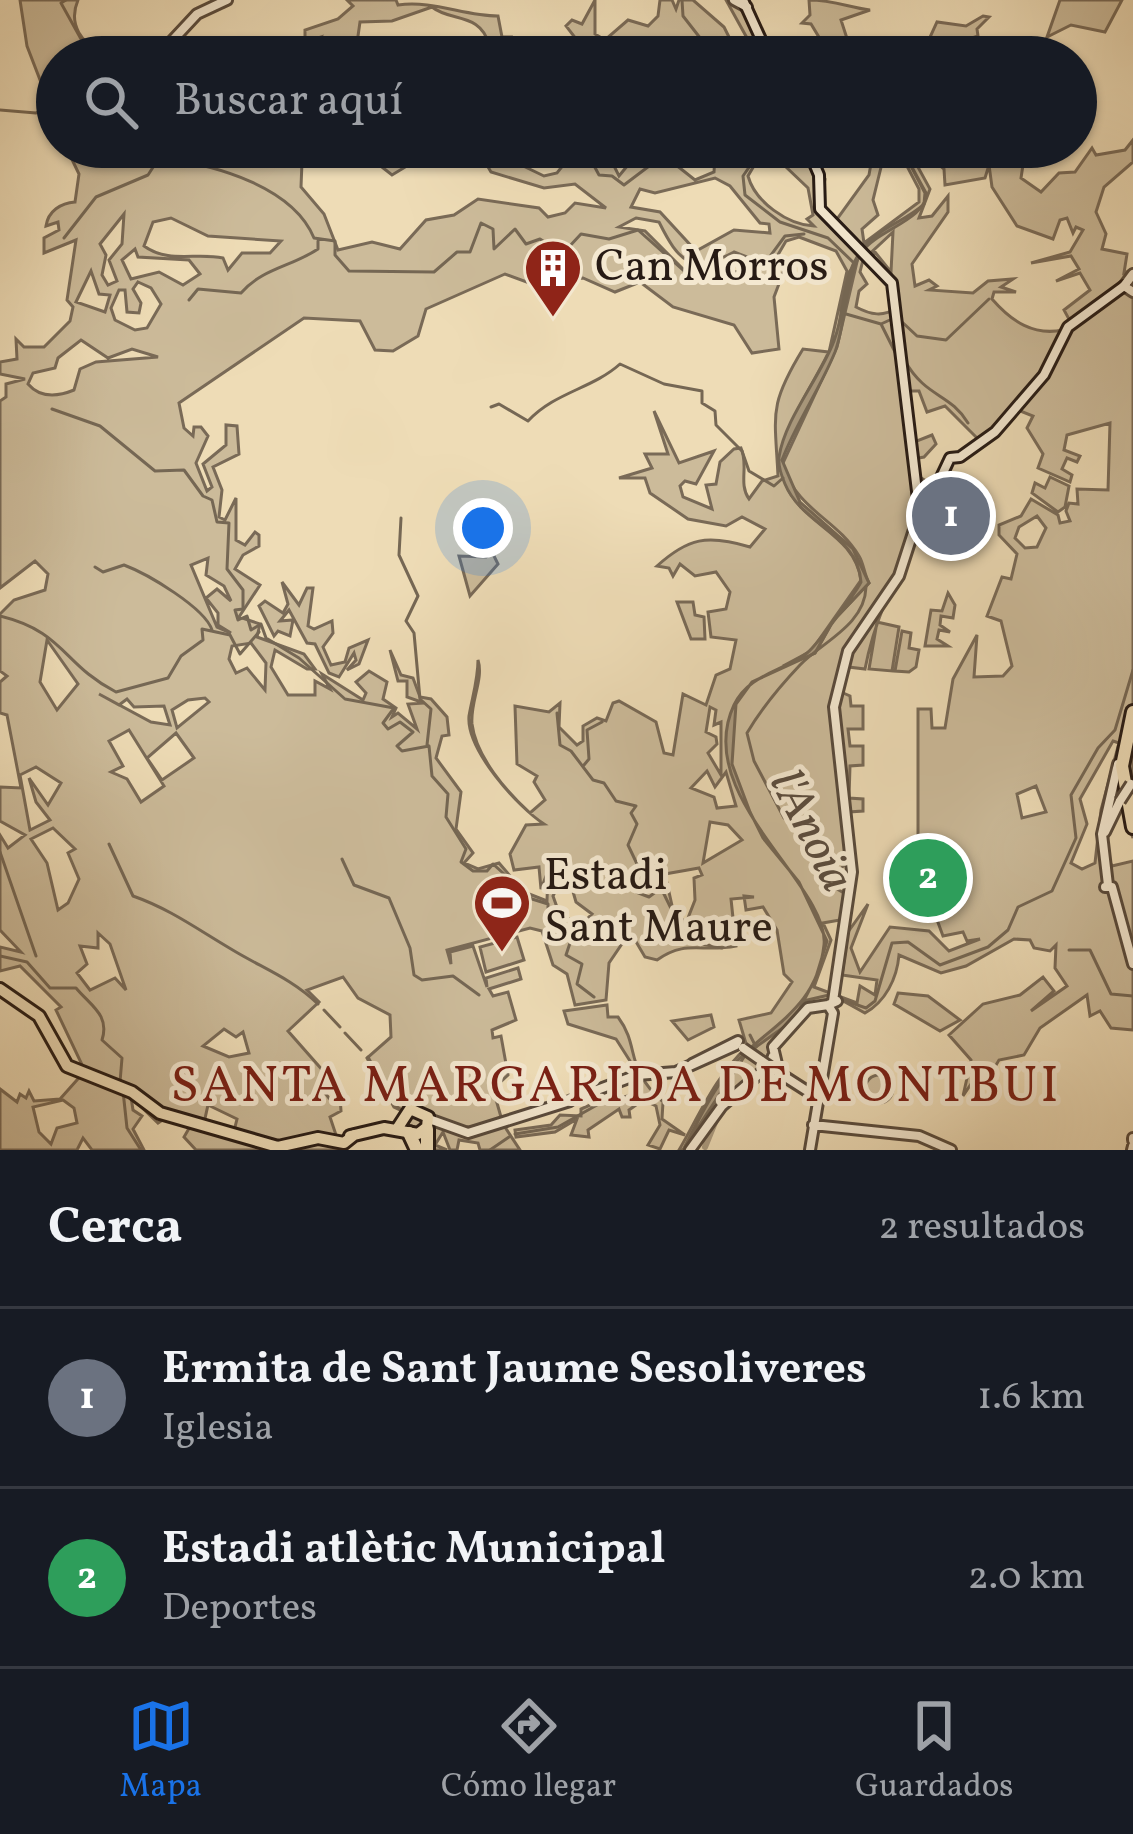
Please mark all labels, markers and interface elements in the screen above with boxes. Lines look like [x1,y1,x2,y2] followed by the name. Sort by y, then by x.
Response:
[36,36,1097,168] search box
[78,69,144,135] icon: search
[174,71,403,134] text: Buscar aquí
[522,237,584,319] building icon: Can Morros
[595,237,829,300] place label: Can Morros
[912,471,990,561] pin: 1
[453,498,513,558] your location
[751,760,869,904] water label: l'Anoia
[889,833,967,923] pin: 2
[544,846,773,961] place label: Estadi Sant Maure
[471,872,533,954] sports icon: Estadi Sant Maure
[171,1052,1061,1123] district label: SANTA MARGARIDA DE MONTBUI
[48,1193,183,1264] text: Cerca
[879,1201,1085,1255] text: 2 resultados
[162,1339,867,1402] text: Ermita de Sant Jaume Sesoliveres
[79,1371,95,1425] text: 1
[977,1371,1085,1425] text: 1.6 km
[162,1402,274,1456] text: Iglesia
[162,1519,666,1582] text: Estadi atlètic Municipal
[77,1551,97,1605] text: 2
[968,1551,1085,1605] text: 2.0 km
[162,1582,317,1636] text: Deportes
[120,1693,202,1811] tab: Mapa
[441,1693,616,1811] tab: Cómo llegar
[855,1693,1013,1811] tab: Guardados

